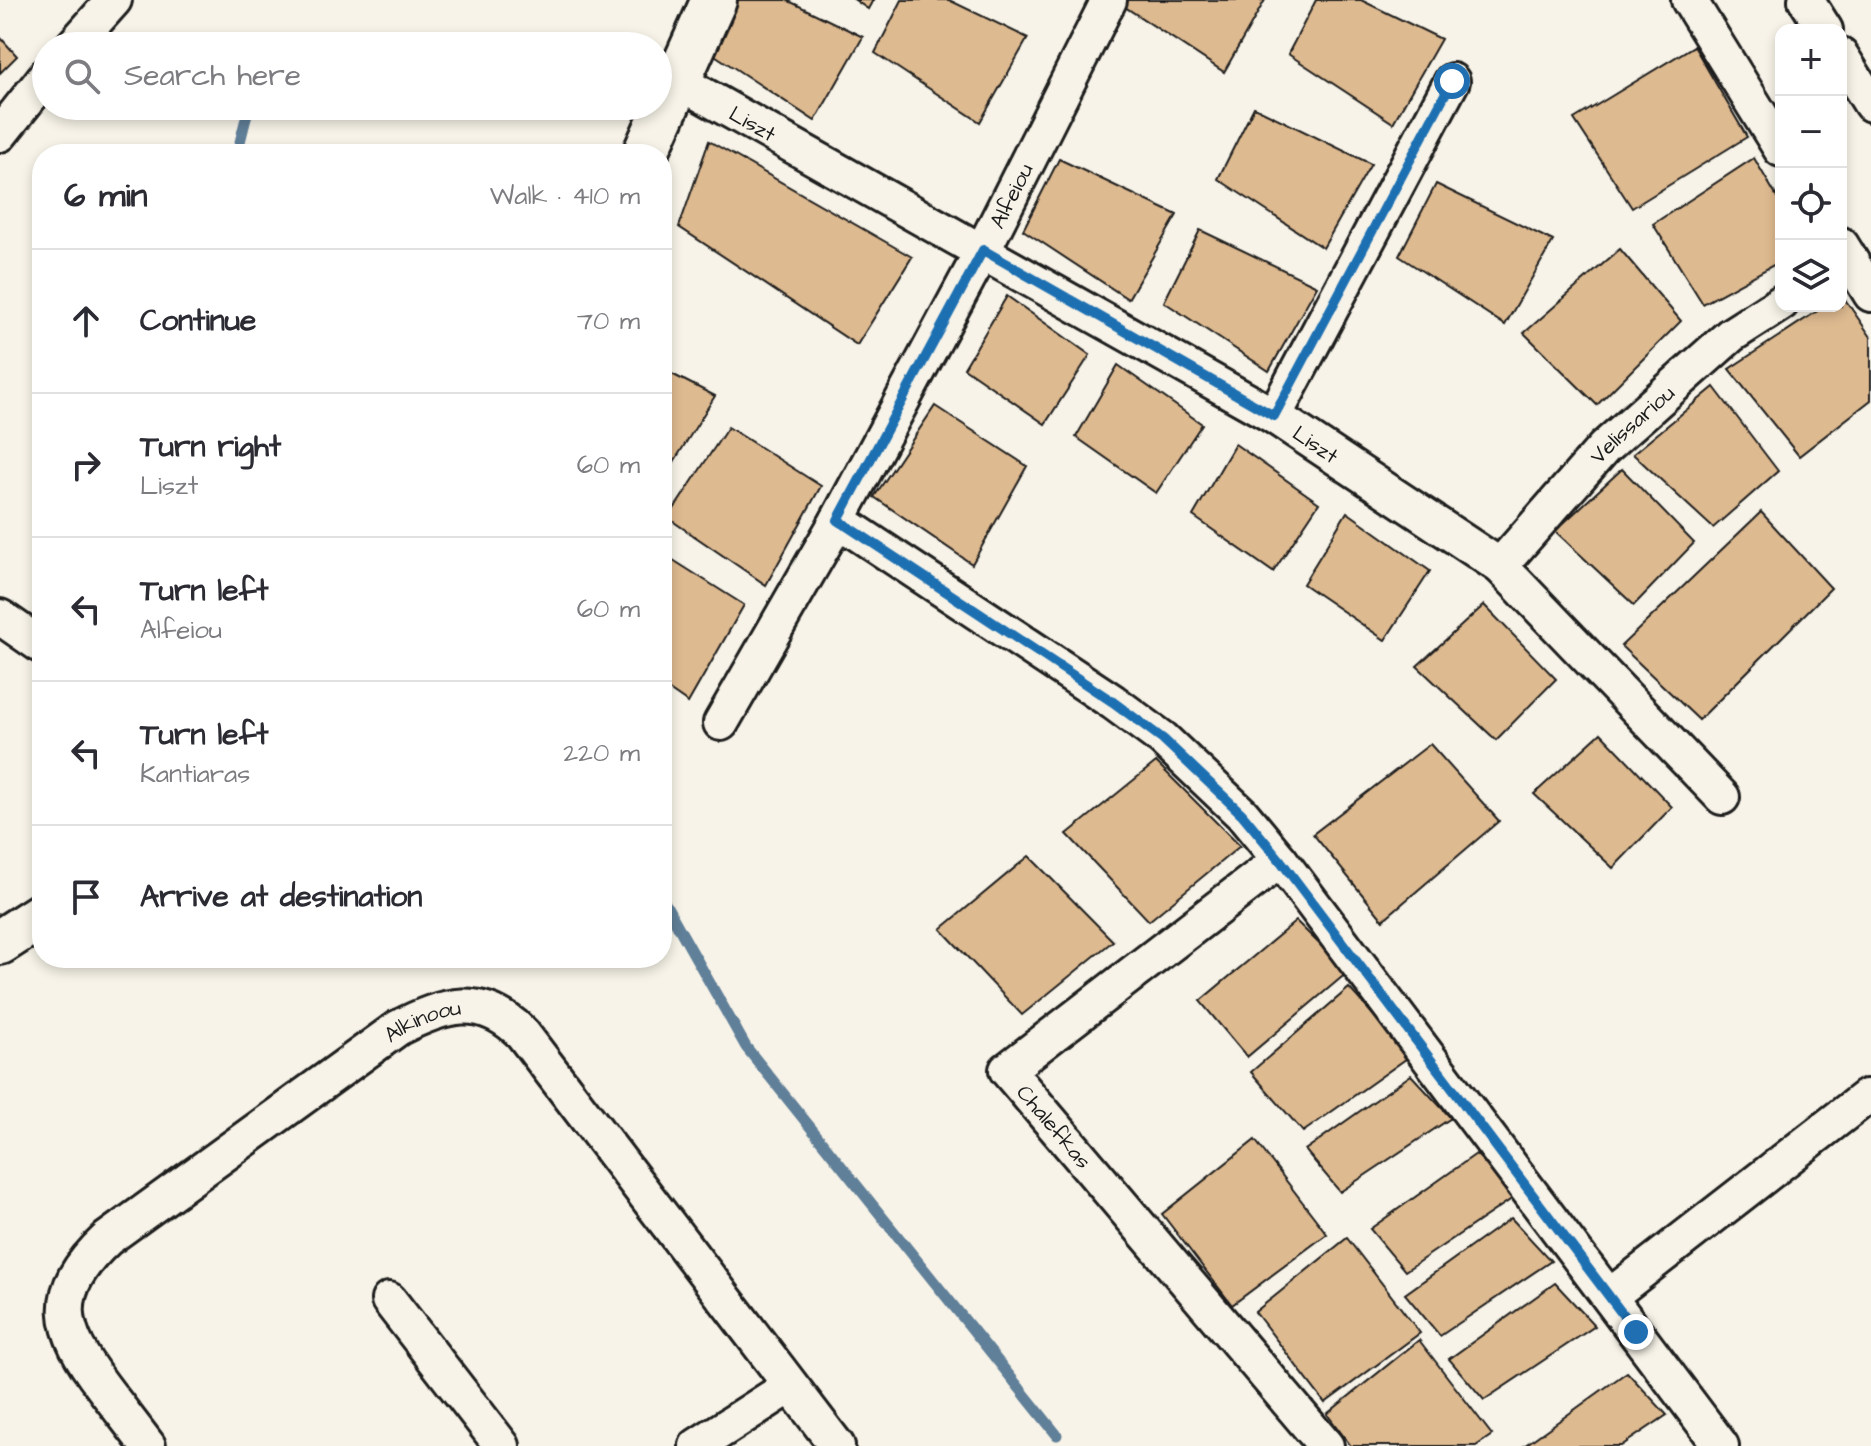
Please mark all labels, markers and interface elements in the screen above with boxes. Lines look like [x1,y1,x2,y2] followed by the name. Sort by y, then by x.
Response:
[1775,24,1847,312] map controls
[1775,24,1847,96] button: +
[32,32,672,120] search box
[60,54,104,98] icon: search
[124,55,301,97] text: Search here
[1434,63,1470,99] route start
[1775,96,1847,168] button: −
[723,99,781,150] street label: Liszt
[982,158,1041,234] street label: Alfeiou
[1775,168,1847,240] button: locate
[64,172,148,220] text: 6 min
[490,178,640,214] text: Walk · 410 m
[1775,240,1847,312] button: layers
[64,299,108,343] icon: ahead
[140,300,256,342] text: Continue
[577,303,640,339] text: 70 m
[1583,378,1682,471] street label: Velissariou
[1286,418,1344,472] street label: Liszt
[140,426,281,468] text: Turn right
[64,443,108,487] icon: right
[577,447,640,483] text: 60 m
[140,468,198,504] text: Liszt
[140,570,268,612] text: Turn left
[64,587,108,631] icon: left
[577,591,640,627] text: 60 m
[140,612,222,648] text: Alfeiou
[140,714,268,756] text: Turn left
[64,731,108,775] icon: left
[563,735,640,771] text: 220 m
[140,756,250,792] text: Kantiaras
[64,875,108,919] icon: arrive
[140,876,422,918] text: Arrive at destination
[378,993,463,1050] street label: Alkinoou
[1009,1078,1098,1176] street label: Chalefkas
[1618,1314,1654,1350] route end

